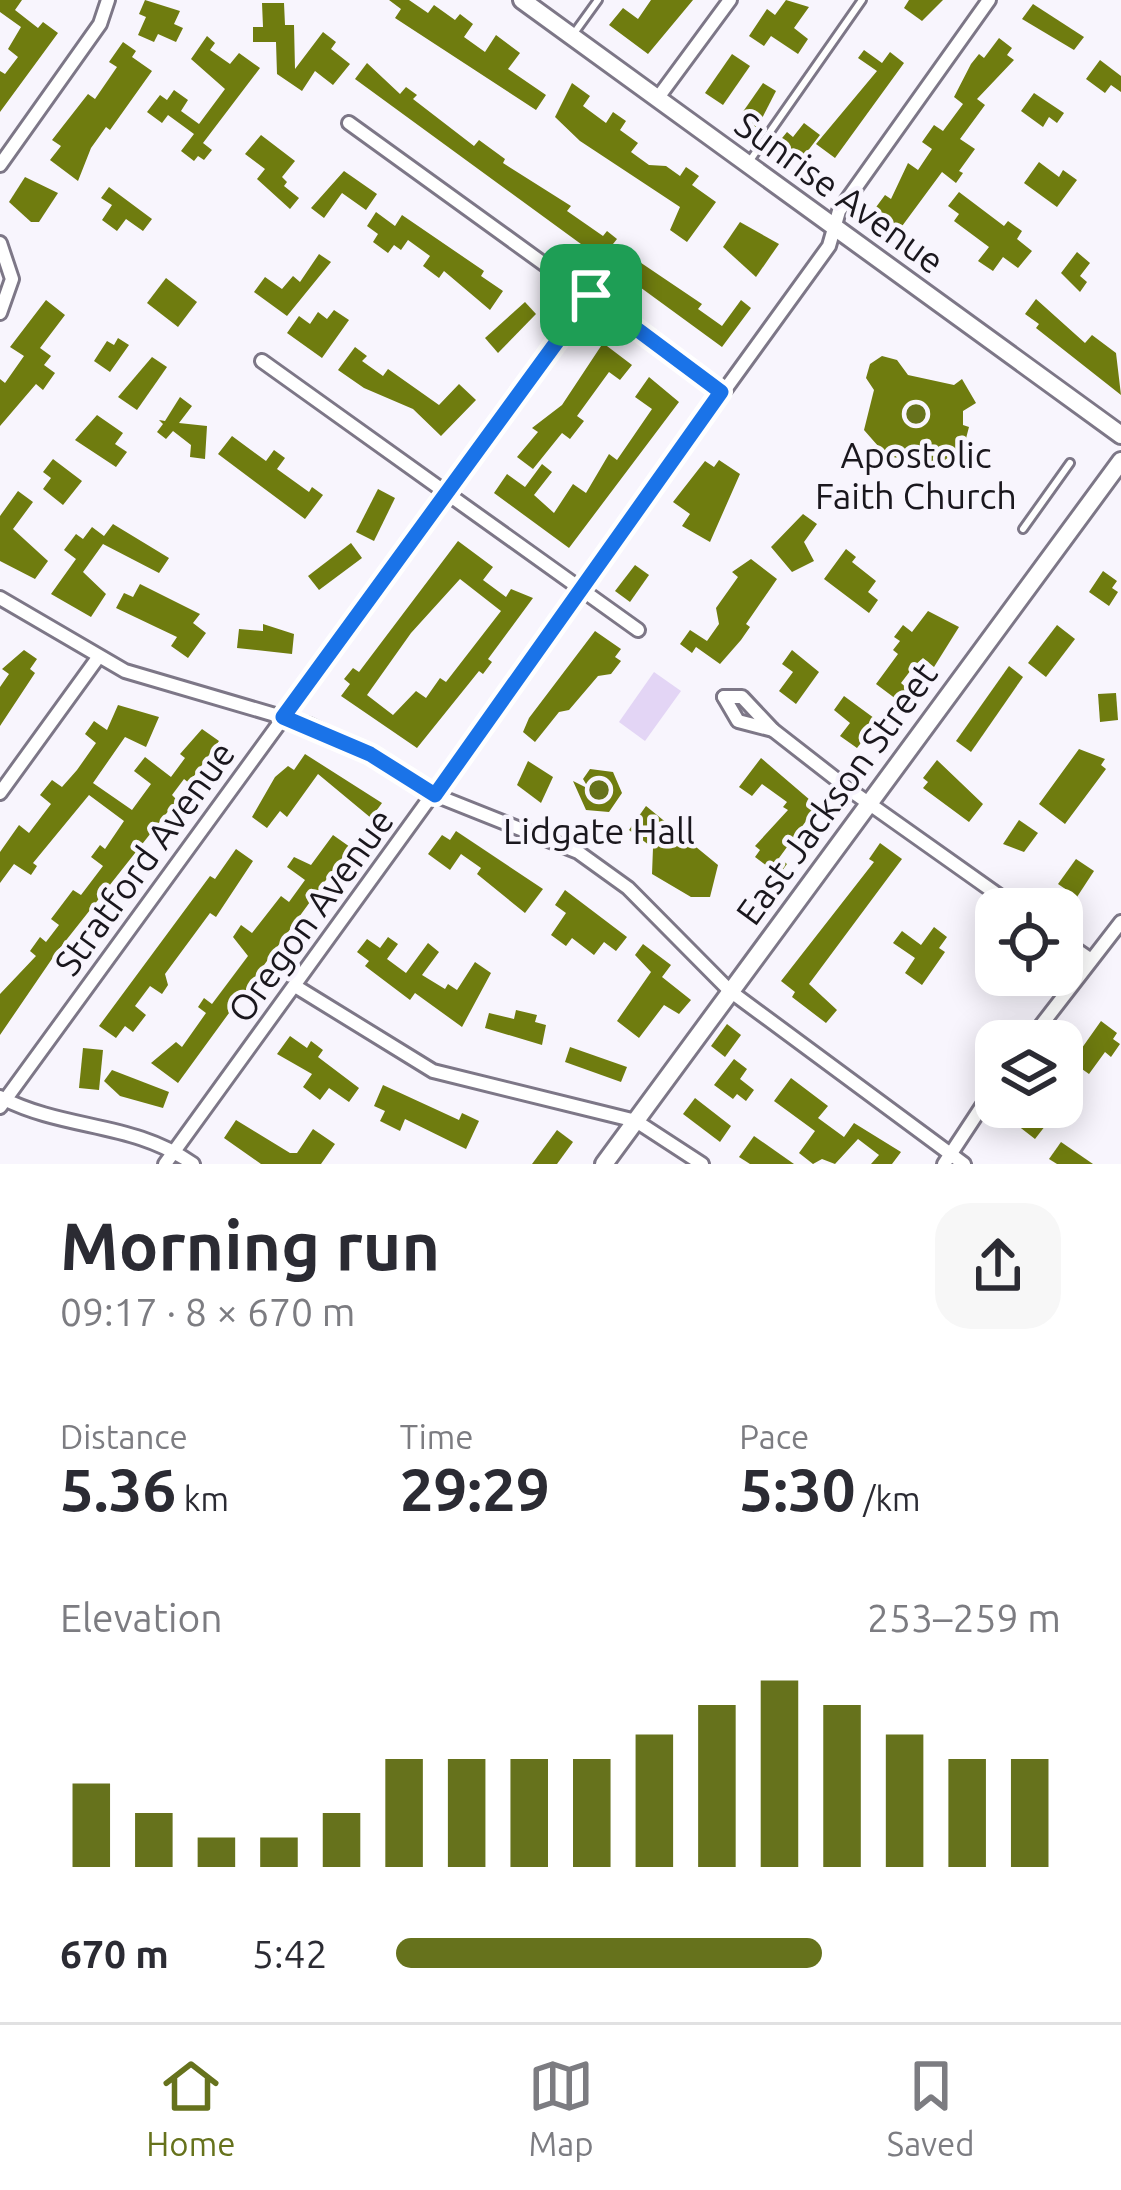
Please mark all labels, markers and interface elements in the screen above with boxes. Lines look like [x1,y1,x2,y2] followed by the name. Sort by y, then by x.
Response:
[728,103,952,281] street label: Sunrise Avenue
[540,244,642,346] pin
[558,262,624,328] icon: arrive
[903,401,929,427] marker: Apostolic Faith Church
[815,434,1017,516] place label: Apostolic Faith Church
[727,654,945,932] street label: East Jackson Street
[46,733,242,983] street label: Stratford Avenue
[586,777,612,803] marker: Lidgate Hall
[219,801,401,1029] street label: Oregon Avenue
[503,810,695,851] place label: Lidgate Hall
[975,888,1083,1128] map controls
[975,888,1083,996] button: locate
[975,1020,1083,1128] button: layers
[935,1203,1061,1329] button: share
[60,1208,440,1282] text: Morning run
[60,1290,355,1333] text: 09:17 · 8 × 670 m
[60,1418,188,1455] text: Distance
[400,1418,473,1455] text: Time
[739,1418,809,1455] text: Pace
[60,1455,176,1522] text: 5.36
[400,1455,550,1522] text: 29:29
[739,1455,856,1522] text: 5:30
[176,1480,229,1517] text: km
[856,1480,921,1517] text: /km
[60,1596,223,1639] text: Elevation
[867,1596,1061,1639] text: 253–259 m
[60,1932,169,1975] text: 670 m
[252,1932,328,1975] text: 5:42
[146,2053,235,2162] tab: Home
[528,2053,594,2162] tab: Map
[887,2053,975,2162] tab: Saved

